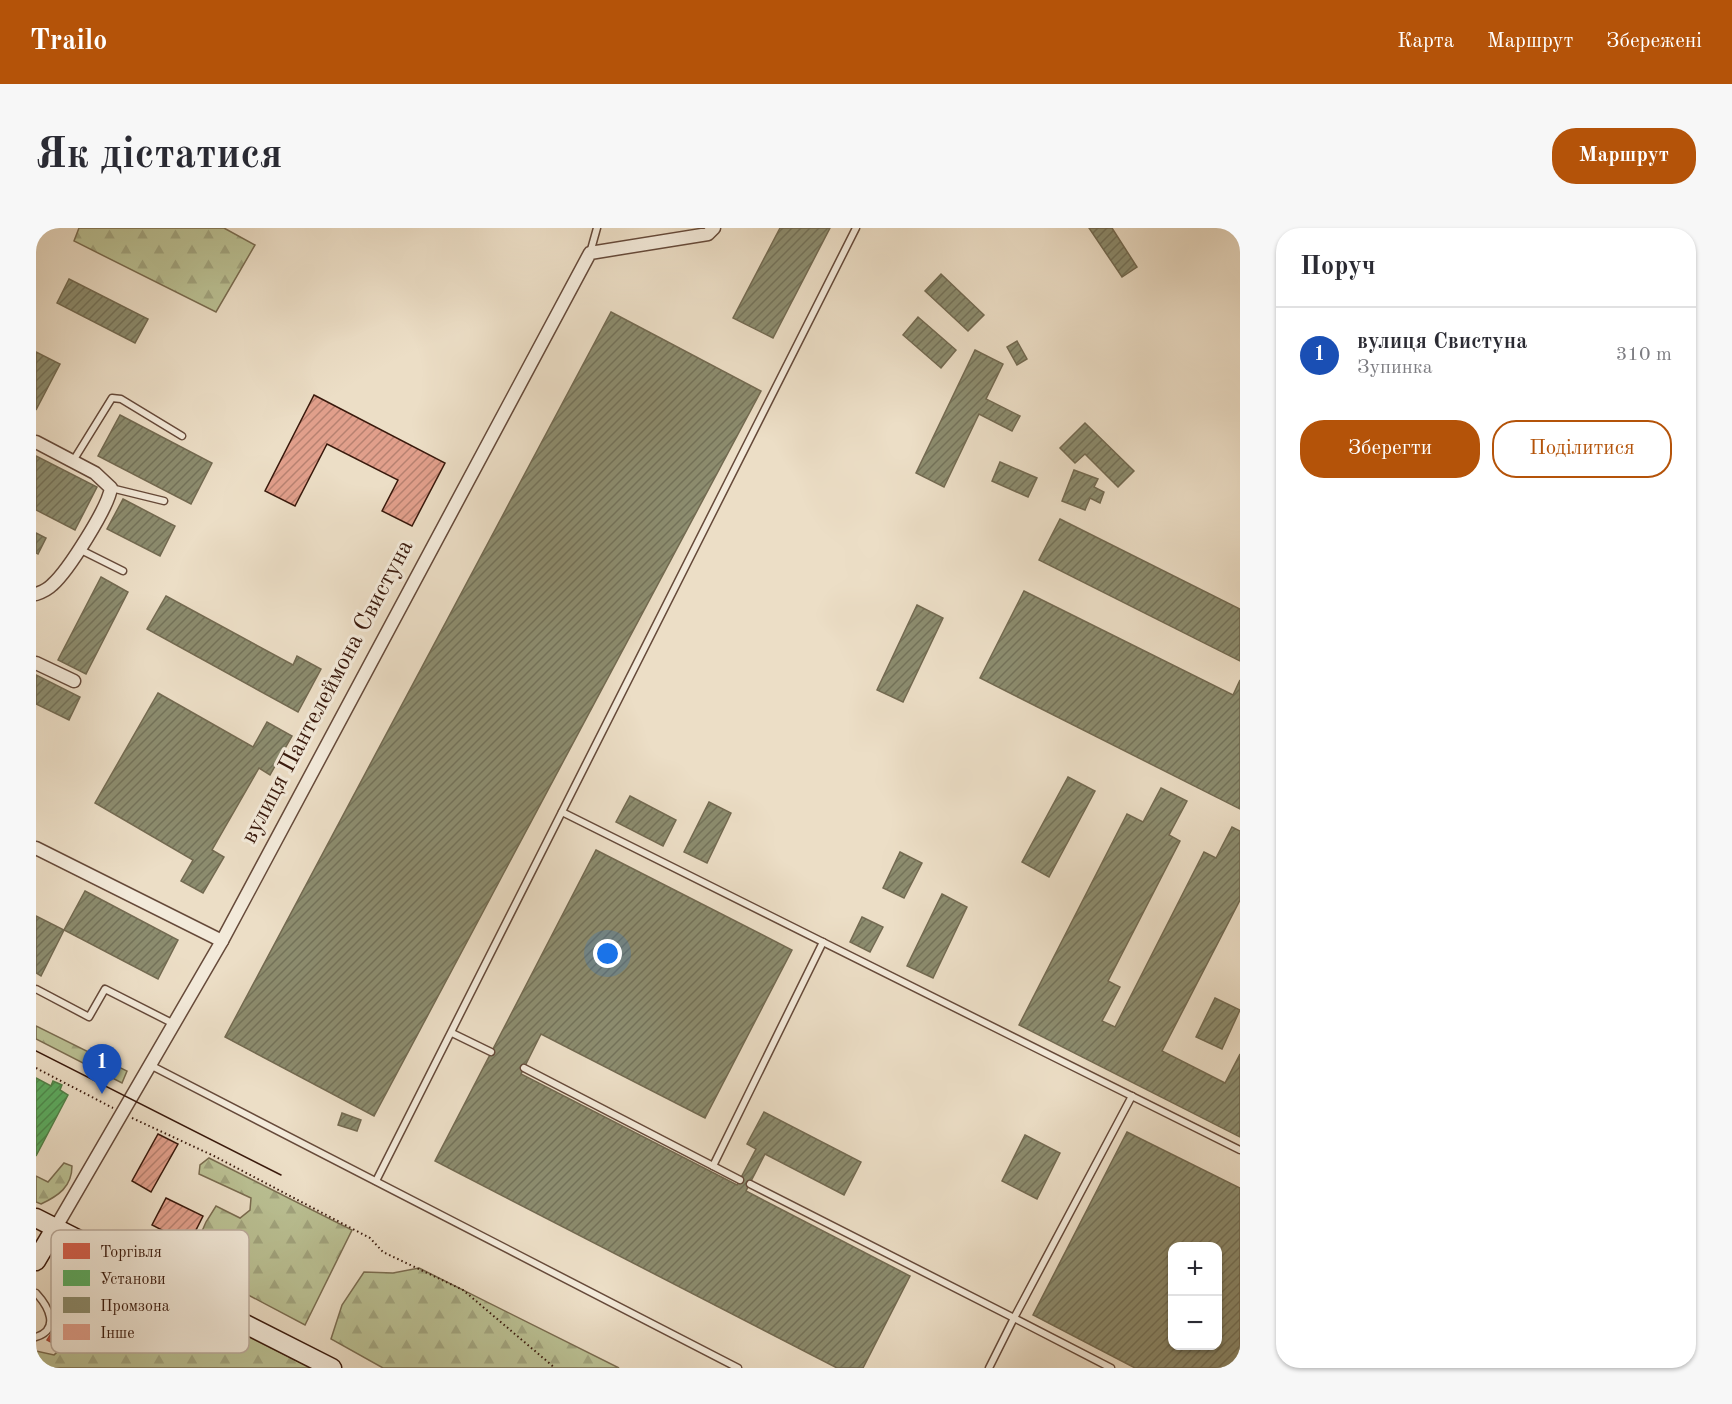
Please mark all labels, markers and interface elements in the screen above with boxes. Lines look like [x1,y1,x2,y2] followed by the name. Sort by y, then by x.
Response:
[30,28,107,56] text: Trailo
[1397,31,1454,52] text: Карта
[1487,31,1573,52] text: Маршрут
[1606,31,1702,52] text: Збережені
[1552,128,1696,184] button: Маршрут
[36,135,283,177] text: Як дістатися
[1300,254,1376,280] text: Поруч
[1357,331,1527,353] text: вулиця Свистуна
[1314,345,1325,365] text: 1
[1616,345,1672,365] text: 310 m
[1357,358,1433,378] text: Зупинка
[1300,420,1480,478] button: Зберегти
[1492,420,1672,478] button: Поділитися
[238,536,418,848] street label: вулиця Пантелеймона Свистуна
[593,939,622,968] your location
[82,1044,122,1094] pin: 1
[51,1230,249,1353] legend
[1168,1242,1222,1350] map controls
[1168,1242,1222,1296] button: +
[100,1245,162,1261] text: Торгівля
[100,1272,166,1288] text: Установи
[1168,1296,1222,1350] button: −
[100,1299,170,1315] text: Промзона
[100,1326,135,1342] text: Інше

